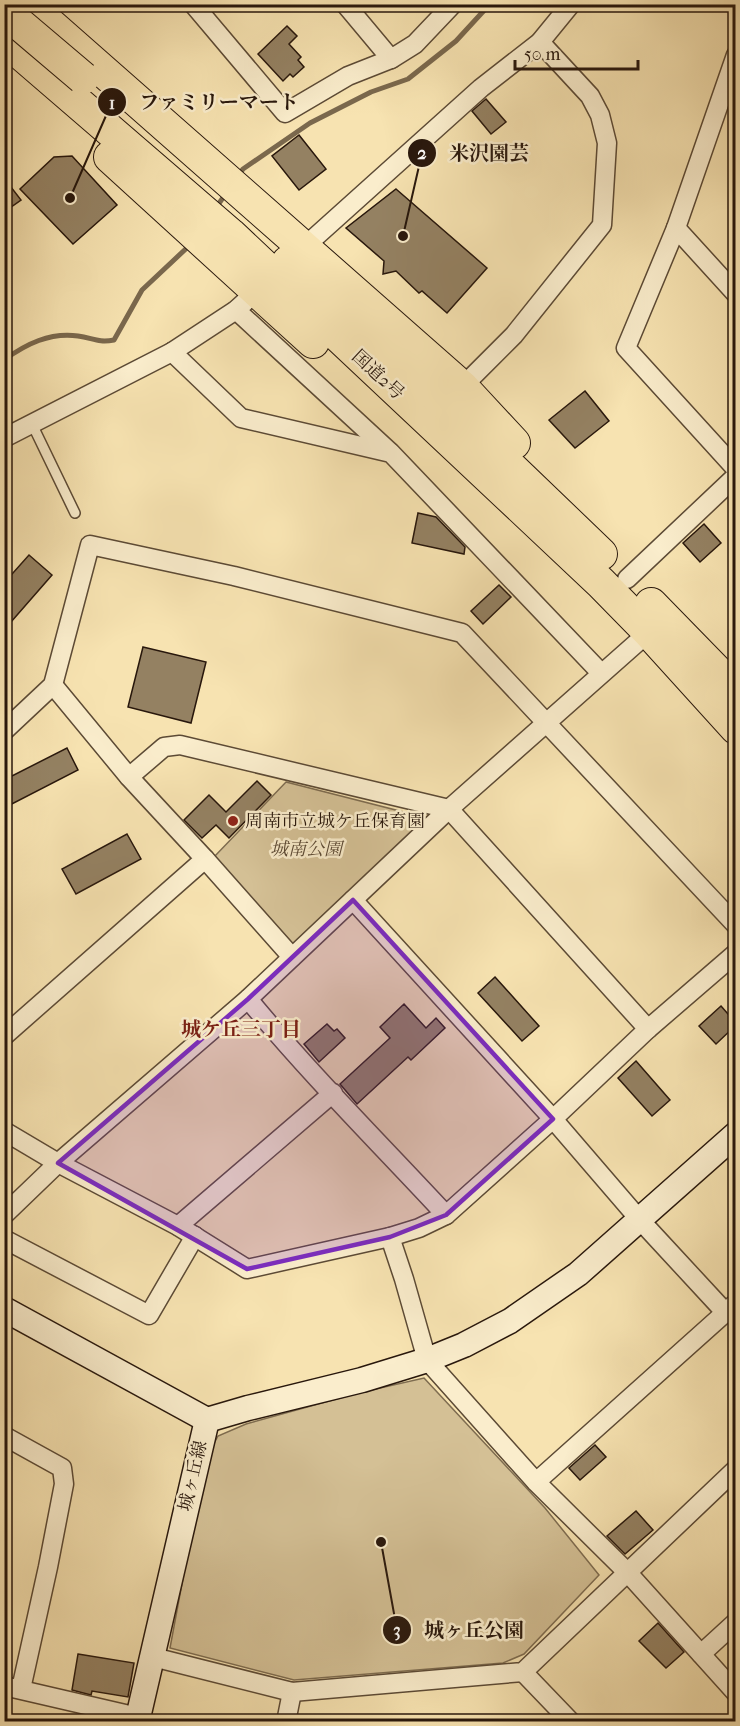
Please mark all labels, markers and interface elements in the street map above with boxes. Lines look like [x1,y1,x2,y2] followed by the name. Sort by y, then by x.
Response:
[515,33,638,71] scale bar
[524,44,561,65] text: 50 m
[97,83,311,121] callout: ファミリーマート
[139,91,299,114] text: ファミリーマート
[109,93,115,114] text: 1
[407,134,541,172] callout: 米沢園芸
[449,142,529,165] text: 米沢園芸
[417,143,427,164] text: 2
[348,346,408,404] street label: 国道2号
[245,811,425,832] place label: 周南市立城ケ丘保育園
[226,814,240,828] marker: 周南市立城ケ丘保育園
[270,839,345,860] park label: 城南公園
[181,1018,301,1041] district label: 城ケ丘三丁目
[175,1439,211,1513] street label: 城ヶ丘線
[382,1611,536,1649] callout: 城ヶ丘公園
[424,1619,524,1642] text: 城ヶ丘公園
[393,1620,401,1641] text: 3

